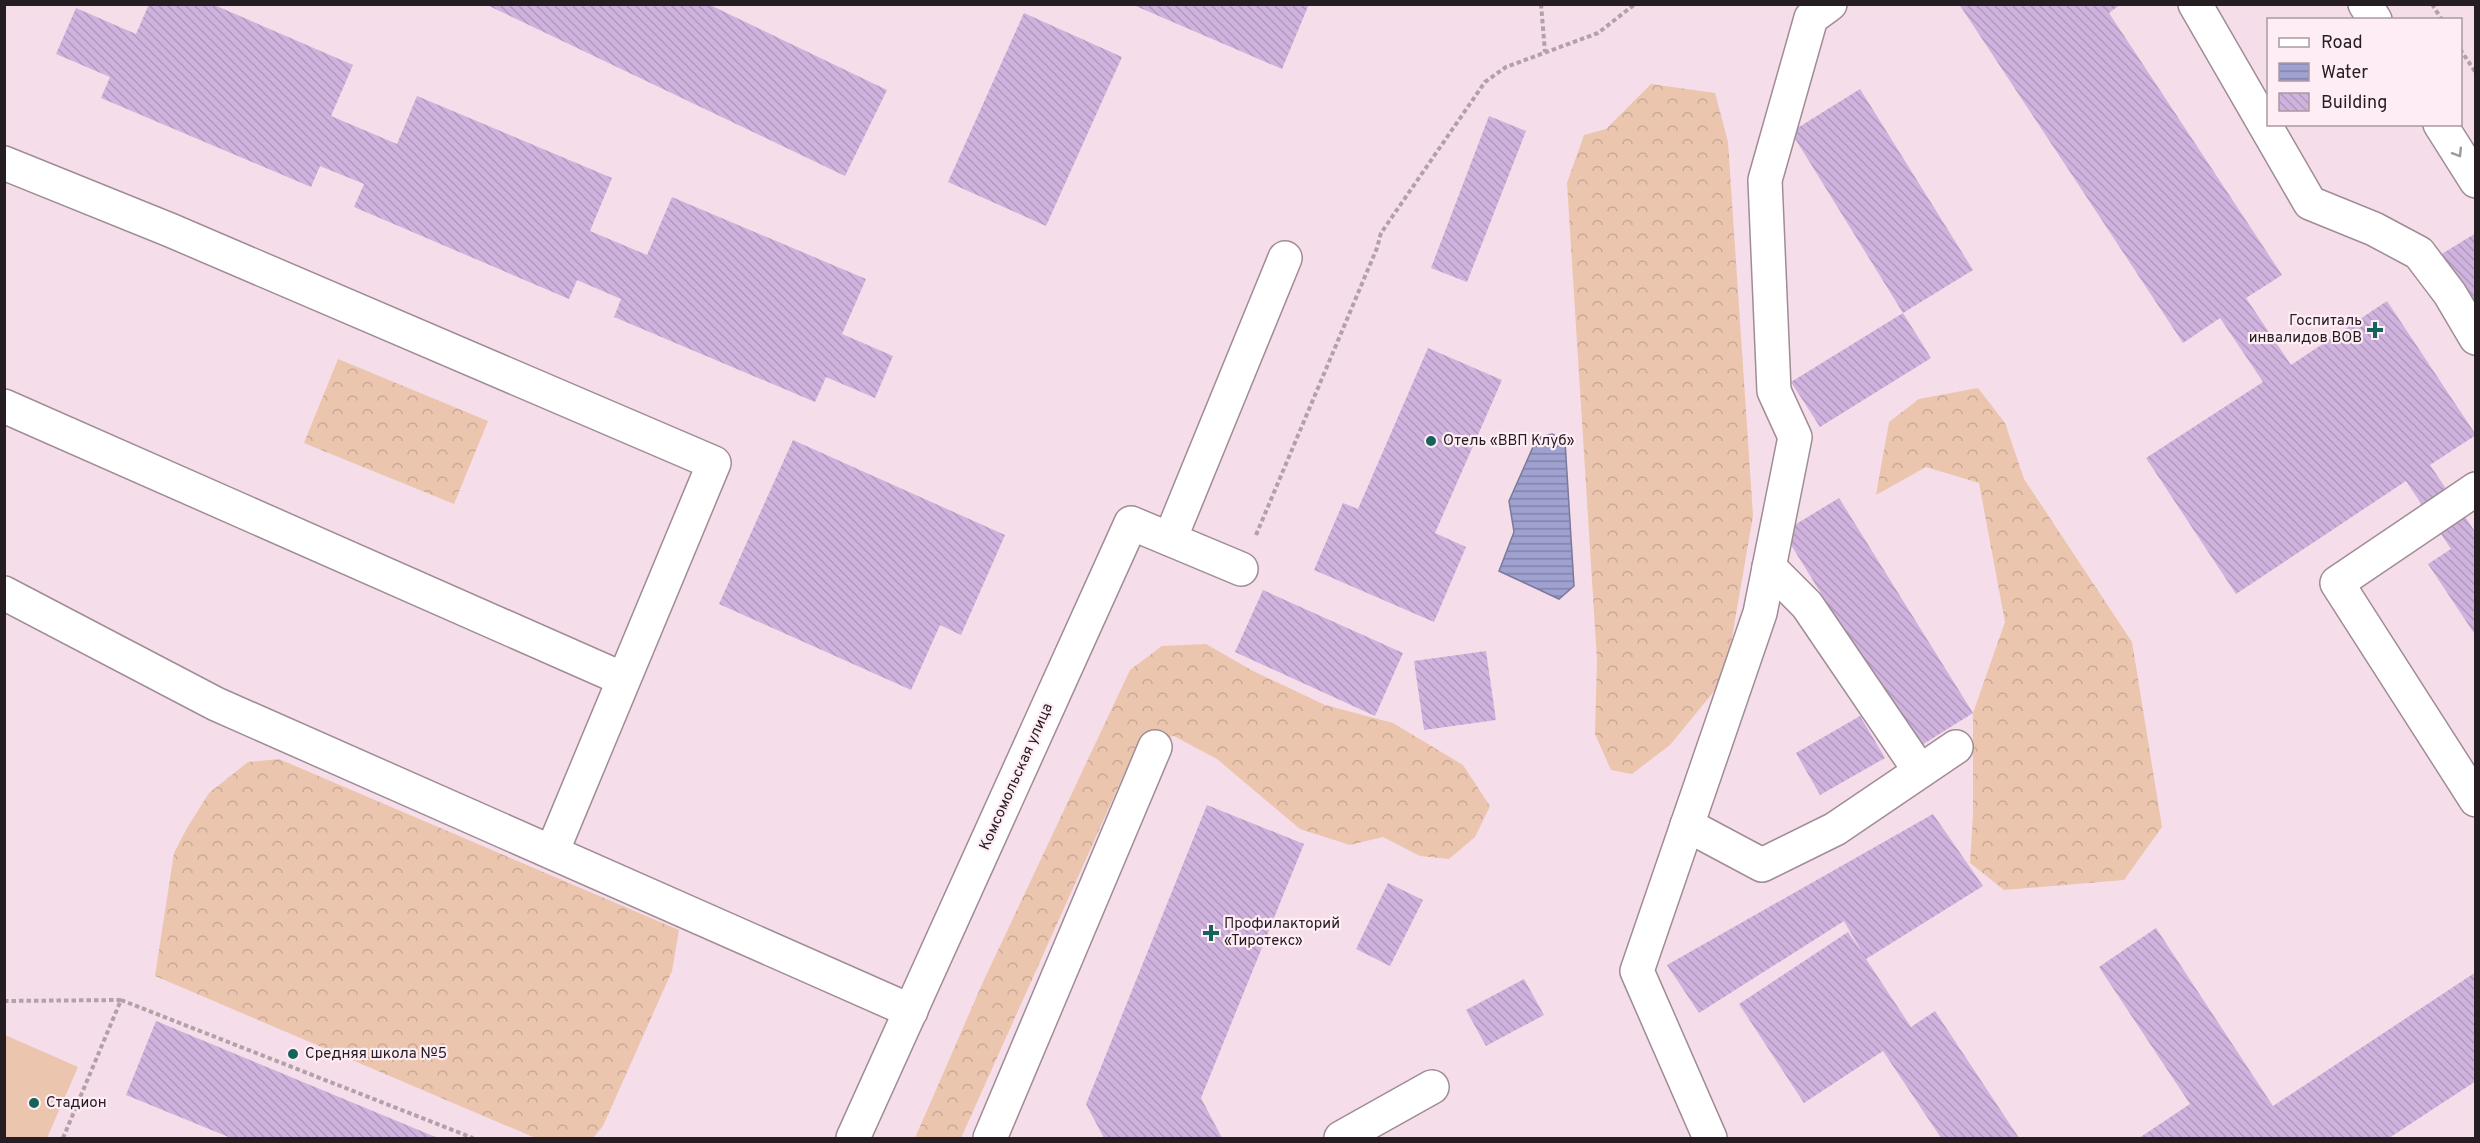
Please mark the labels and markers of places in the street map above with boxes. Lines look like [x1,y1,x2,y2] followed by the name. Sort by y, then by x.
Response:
[2249,312,2362,348] place label: Госпиталь инвалидов ВОВ
[2366,321,2384,339] marker: Госпиталь инвалидов ВОВ
[1443,432,1575,451] place label: Отель «ВВП Клуб»
[1424,434,1438,448] marker: Отель «ВВП Клуб»
[1224,915,1340,951] place label: Профилакторий «Тиротекс»
[1202,924,1220,942] marker: Профилакторий «Тиротекс»
[305,1045,447,1064] place label: Средняя школа №5
[286,1047,300,1061] marker: Средняя школа №5
[46,1094,107,1113] place label: Стадион
[27,1096,41,1110] marker: Стадион

